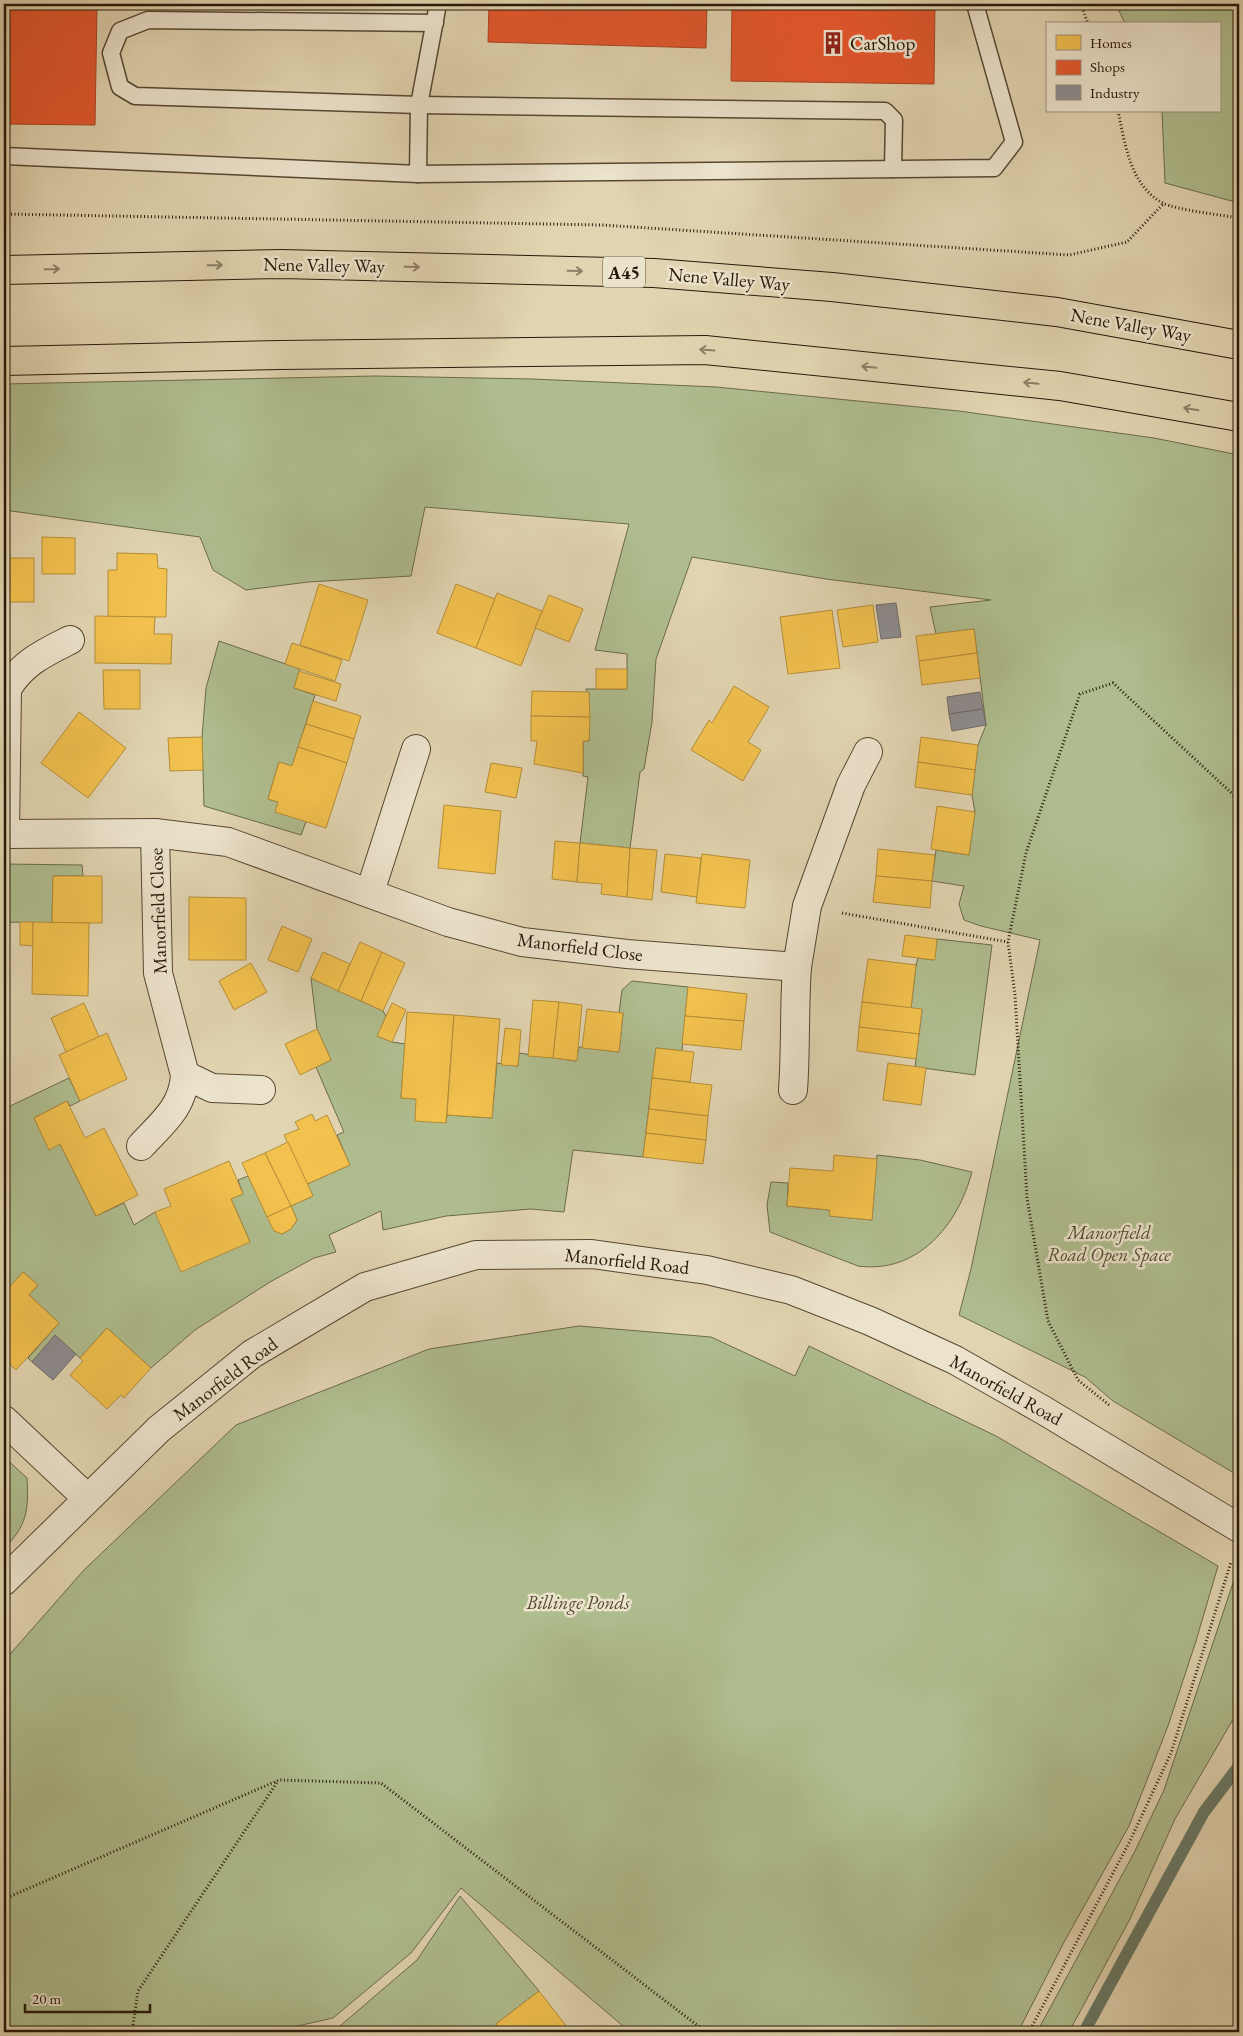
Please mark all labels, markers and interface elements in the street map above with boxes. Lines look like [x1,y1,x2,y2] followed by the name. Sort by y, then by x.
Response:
[1046,22,1220,112] legend
[820,30,846,56] building icon: CarShop
[850,31,915,56] place label: CarShop
[1090,33,1132,52] text: Homes
[1090,57,1125,76] text: Shops
[1090,83,1140,102] text: Industry
[263,251,386,279] street label: Nene Valley Way
[603,256,645,288] road number: A45
[206,260,223,270] one-way arrow
[667,261,792,297] street label: Nene Valley Way
[404,262,420,272] one-way arrow
[44,264,60,273] one-way arrow
[566,266,583,276] one-way arrow
[1069,302,1194,348] street label: Nene Valley Way
[700,346,716,355] one-way arrow
[861,362,877,371] one-way arrow
[1023,378,1039,388] one-way arrow
[1184,403,1200,413] one-way arrow
[143,847,173,975] street label: Manorfield Close
[516,927,644,967] street label: Manorfield Close
[1047,1220,1171,1267] park label: Manorfield Road Open Space
[563,1242,691,1280] street label: Manorfield Road
[168,1331,283,1427] street label: Manorfield Road
[945,1349,1067,1431] street label: Manorfield Road
[525,1590,630,1615] park label: Billinge Ponds
[25,1981,150,2013] scale bar
[32,1989,61,2008] text: 20 m

